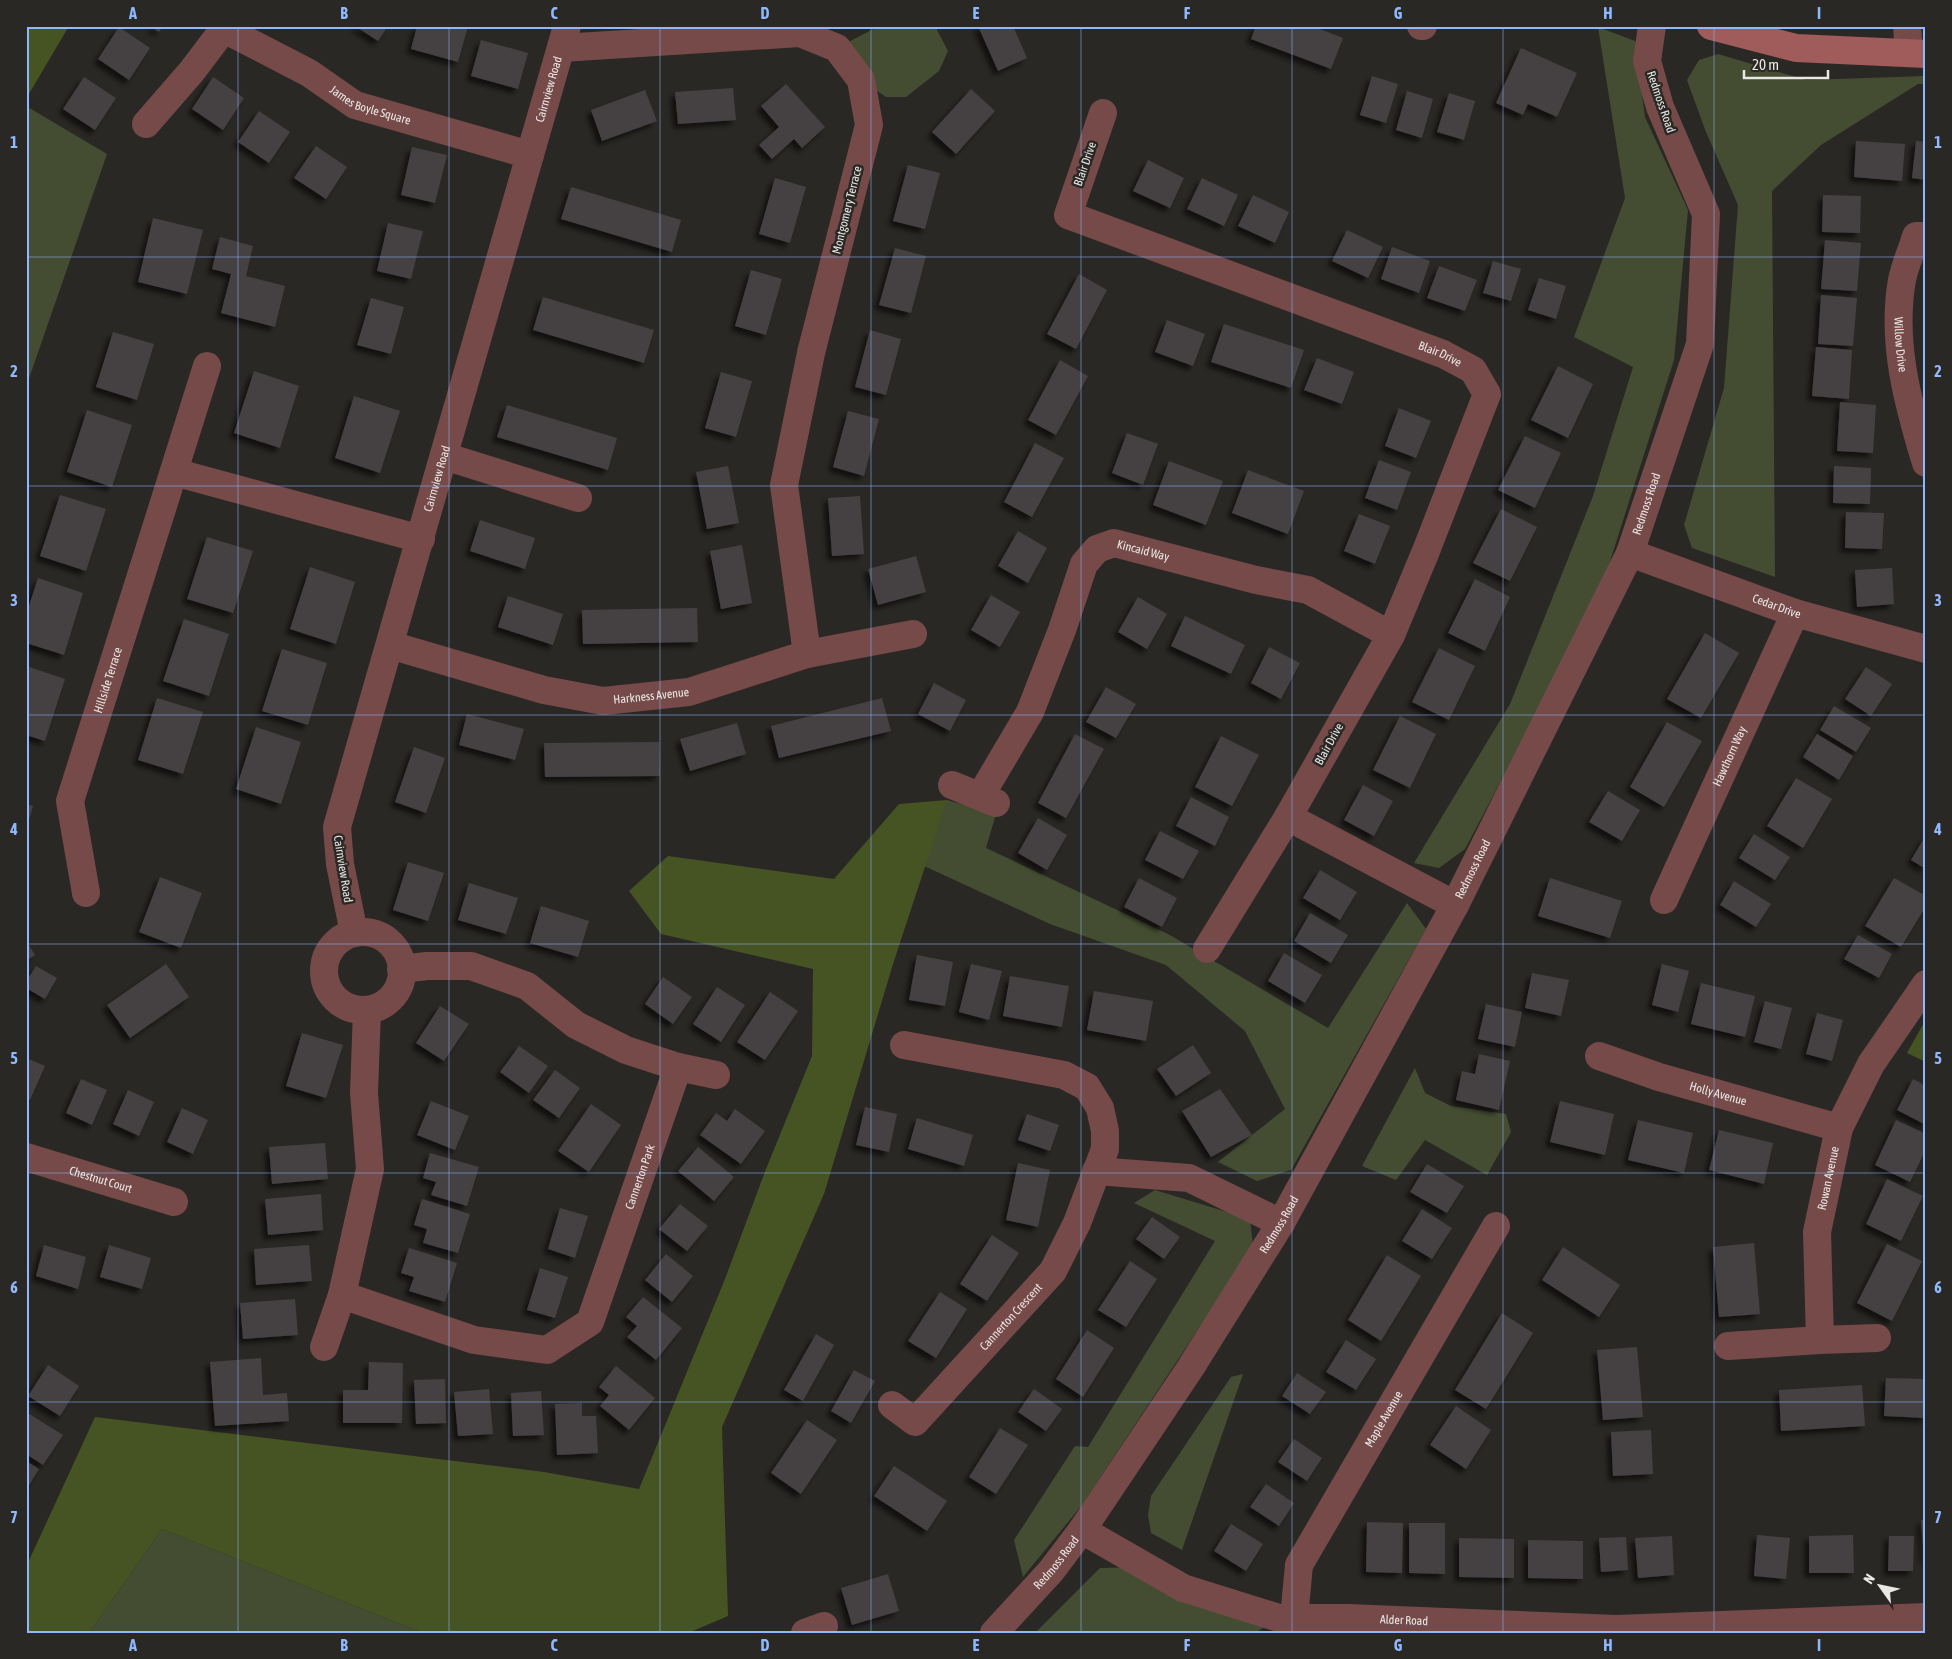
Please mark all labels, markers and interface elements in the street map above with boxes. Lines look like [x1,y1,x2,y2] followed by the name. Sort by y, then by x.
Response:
[128,4,137,22] text: A
[340,4,348,22] text: B
[550,4,558,22] text: C
[761,4,770,22] text: D
[973,4,980,22] text: E
[1184,4,1191,22] text: F
[1394,4,1403,22] text: G
[1603,4,1613,22] text: H
[1817,4,1821,22] text: I
[1744,48,1828,80] scale bar
[533,55,565,124] street label: Cairnview Road
[1752,56,1779,73] text: 20 m
[1644,69,1678,135] street label: Redmoss Road
[327,83,412,128] street label: James Boyle Square
[10,133,18,151] text: 1
[1934,133,1942,151] text: 1
[1071,140,1099,188] street label: Blair Drive
[829,165,865,255] street label: Montgomery Terrace
[1892,317,1910,373] street label: Willow Drive
[1417,339,1464,370] street label: Blair Drive
[10,362,18,380] text: 2
[1934,362,1942,380] text: 2
[421,444,453,513] street label: Cairnview Road
[1630,471,1663,537] street label: Redmoss Road
[1115,537,1171,564] street label: Kincaid Way
[10,591,18,609] text: 3
[1750,591,1802,621] street label: Cedar Drive
[1934,591,1942,609] text: 3
[91,646,125,715] street label: Hillside Terrace
[613,685,690,707] street label: Harkness Avenue
[1312,721,1346,767] street label: Blair Drive
[1710,724,1749,789] street label: Hawthorn Way
[9,820,18,838] text: 4
[1933,820,1942,838] text: 4
[331,834,355,904] street label: Cairnview Road
[1452,837,1493,901] street label: Redmoss Road
[10,1049,18,1067] text: 5
[1934,1049,1942,1067] text: 5
[1688,1079,1748,1108] street label: Holly Avenue
[622,1142,658,1211] street label: Cannerton Park
[1815,1145,1842,1211] street label: Rowan Avenue
[68,1164,134,1196] street label: Chestnut Court
[1257,1194,1301,1256] street label: Redmoss Road
[10,1278,18,1296] text: 6
[1934,1278,1942,1296] text: 6
[977,1280,1046,1353] street label: Cannerton Crescent
[1362,1388,1406,1450] street label: Maple Avenue
[10,1508,18,1526] text: 7
[1934,1508,1942,1526] text: 7
[1031,1533,1082,1592] street label: Redmoss Road
[1854,1562,1904,1612] north arrow
[1860,1571,1878,1587] text: N
[1380,1612,1428,1628] street label: Alder Road
[128,1636,137,1654] text: A
[340,1636,348,1654] text: B
[550,1636,558,1654] text: C
[761,1636,770,1654] text: D
[973,1636,980,1654] text: E
[1184,1636,1191,1654] text: F
[1394,1636,1403,1654] text: G
[1603,1636,1613,1654] text: H
[1817,1636,1821,1654] text: I

